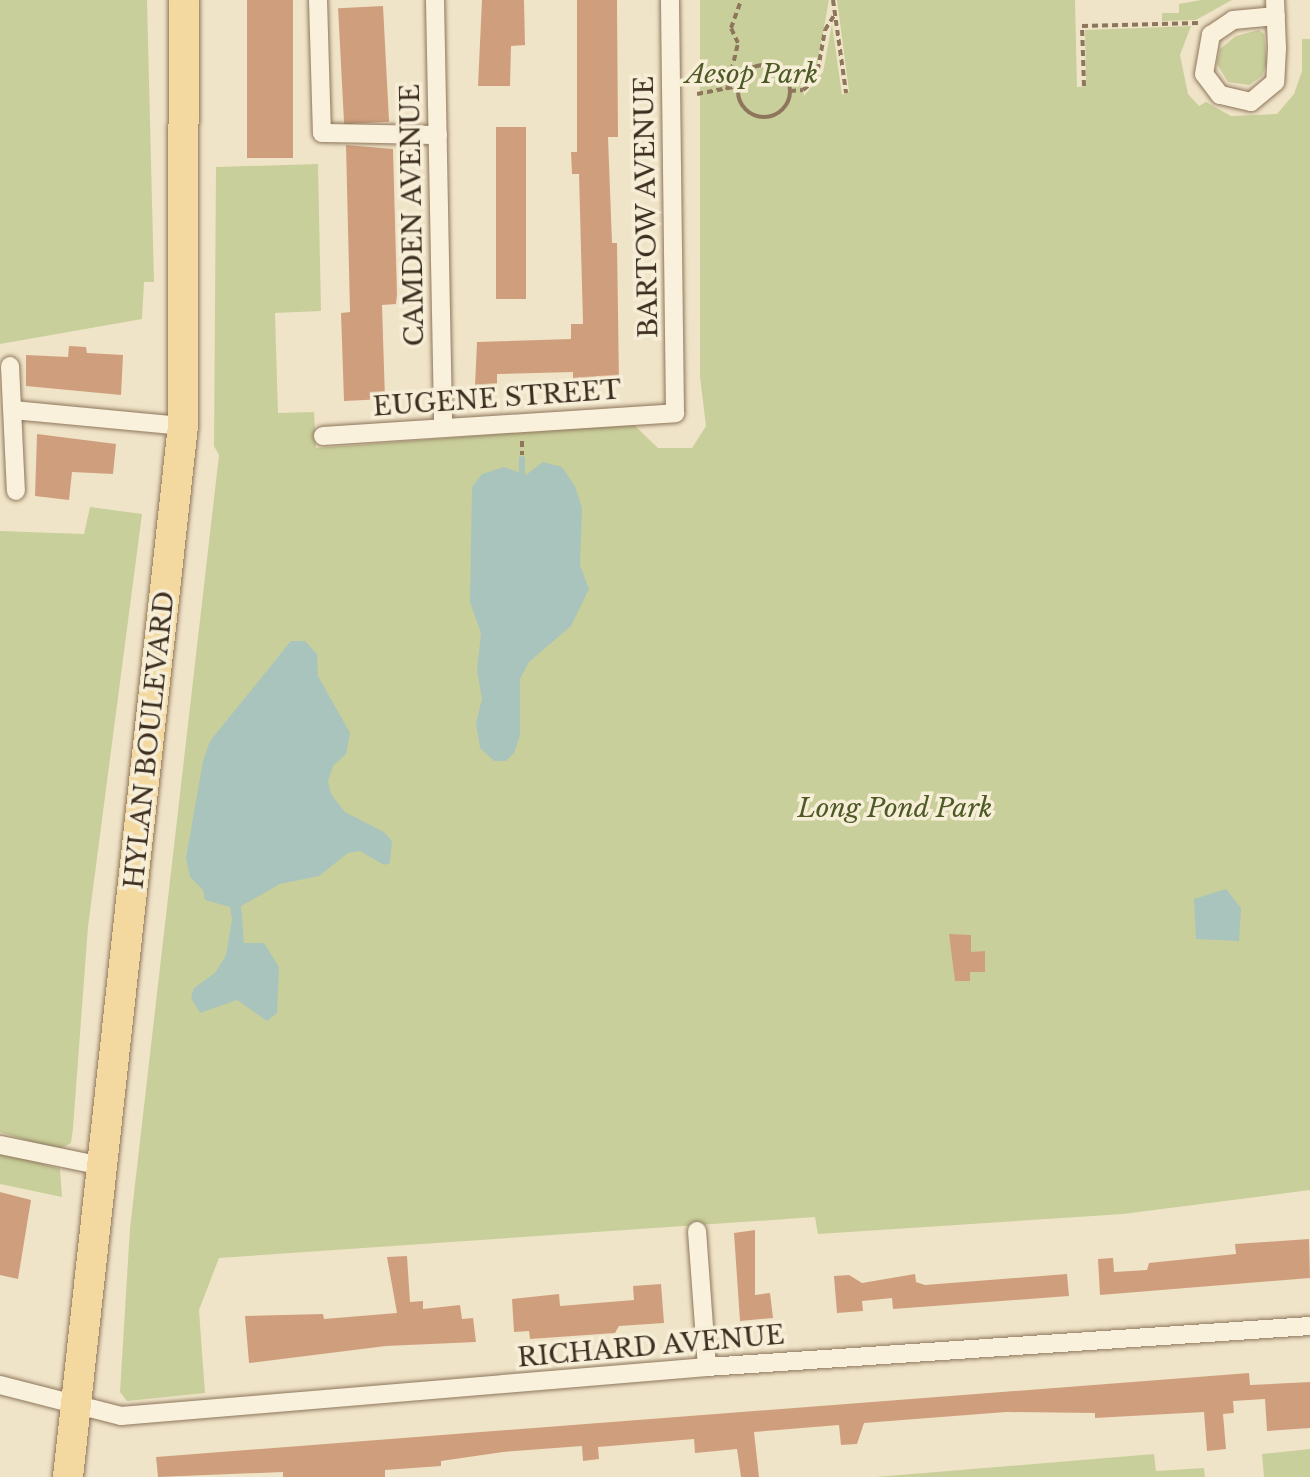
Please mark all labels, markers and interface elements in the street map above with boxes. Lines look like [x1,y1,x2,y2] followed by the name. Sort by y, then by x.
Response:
[686,59,818,91] park label: Aesop Park
[629,75,665,339] street label: BARTOW AVENUE
[395,83,431,347] street label: CAMDEN AVENUE
[372,375,622,423] street label: EUGENE STREET
[119,590,181,890] street label: HYLAN BOULEVARD
[797,793,993,825] park label: Long Pond Park
[516,1320,786,1374] street label: RICHARD AVENUE

